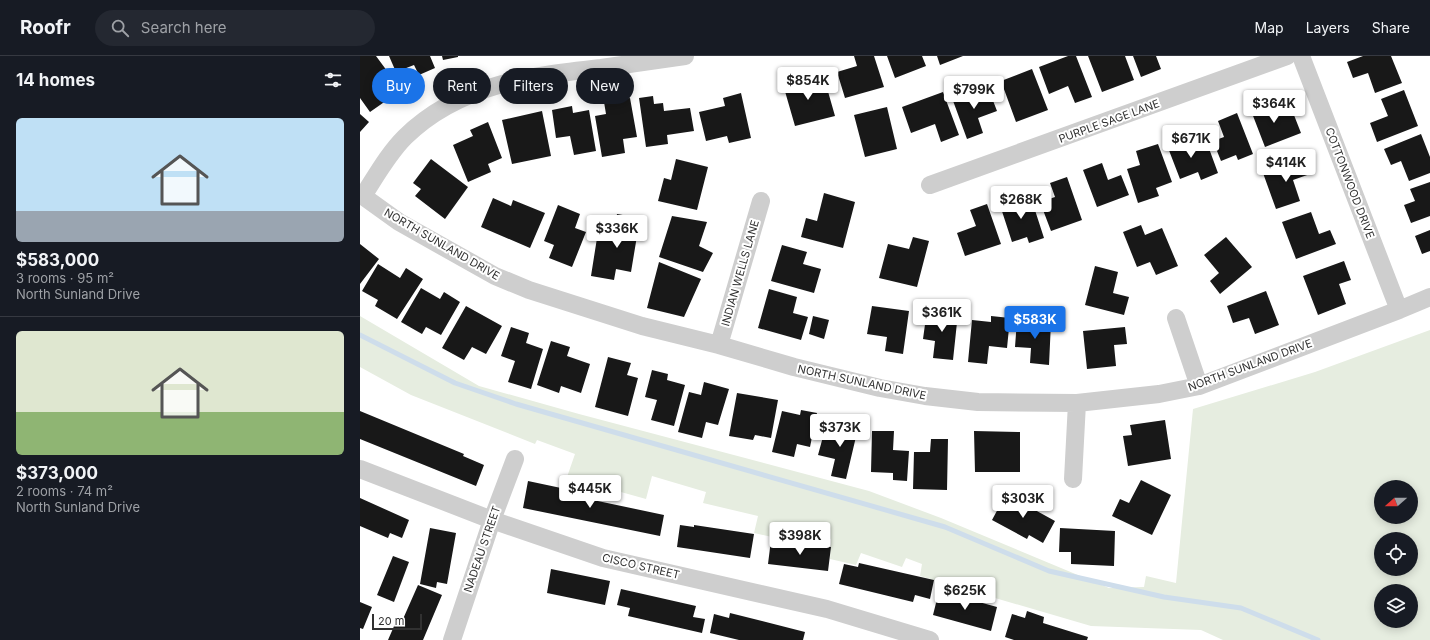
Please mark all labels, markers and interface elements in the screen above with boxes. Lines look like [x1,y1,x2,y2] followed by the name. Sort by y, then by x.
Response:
[95,10,375,46] search box
[20,16,71,39] text: Roofr
[109,17,131,39] icon: search
[141,18,227,37] text: Search here
[1255,19,1284,36] text: Map
[1306,19,1350,36] text: Layers
[1372,19,1410,36] text: Share
[780,67,836,101] pin: $854K
[372,68,425,104] chip: Buy
[433,68,491,104] chip: Rent
[499,68,568,104] chip: Filters
[576,68,634,104] chip: New
[322,69,344,91] icon: filters
[16,70,95,90] text: 14 homes
[786,72,830,88] text: $854K
[946,76,1002,110] pin: $799K
[953,81,995,97] text: $799K
[1246,90,1302,124] pin: $364K
[1252,95,1296,111] text: $364K
[1057,96,1161,146] street label: PURPLE SAGE LANE
[1163,125,1219,159] pin: $671K
[1322,126,1378,240] street label: COTTONWOOD DRIVE
[1171,130,1211,146] text: $671K
[144,144,216,216] icon: home
[1258,149,1314,183] pin: $414K
[1266,154,1306,170] text: $414K
[993,186,1049,220] pin: $268K
[1000,191,1042,207] text: $268K
[382,205,502,283] street label: NORTH SUNLAND DRIVE
[589,215,645,249] pin: $336K
[718,218,762,328] street label: INDIAN WELLS LANE
[595,220,639,236] text: $336K
[16,250,99,270] text: $583,000
[16,270,114,286] text: 3 rooms · 95 m²
[16,286,140,302] text: North Sunland Drive
[914,299,970,333] pin: $361K
[922,304,962,320] text: $361K
[1007,306,1063,340] pin: $583K
[1013,311,1057,327] text: $583K
[1186,336,1314,394] street label: NORTH SUNLAND DRIVE
[144,357,216,429] icon: home
[796,362,928,402] street label: NORTH SUNLAND DRIVE
[812,414,868,448] pin: $373K
[819,419,861,435] text: $373K
[16,463,98,483] text: $373,000
[562,475,618,509] pin: $445K
[568,480,612,496] text: $445K
[1374,480,1418,524] north arrow
[1374,480,1418,628] map controls
[16,483,113,499] text: 2 rooms · 74 m²
[995,485,1051,519] pin: $303K
[1001,490,1045,506] text: $303K
[16,499,140,515] text: North Sunland Drive
[461,504,503,594] street label: NADEAU STREET
[772,522,828,556] pin: $398K
[778,527,822,543] text: $398K
[1374,532,1418,576] button: locate
[601,550,681,582] street label: CISCO STREET
[937,577,993,611] pin: $625K
[944,582,986,598] text: $625K
[1374,584,1418,628] button: layers
[372,612,422,631] scale bar
[378,614,404,628] text: 20 m

